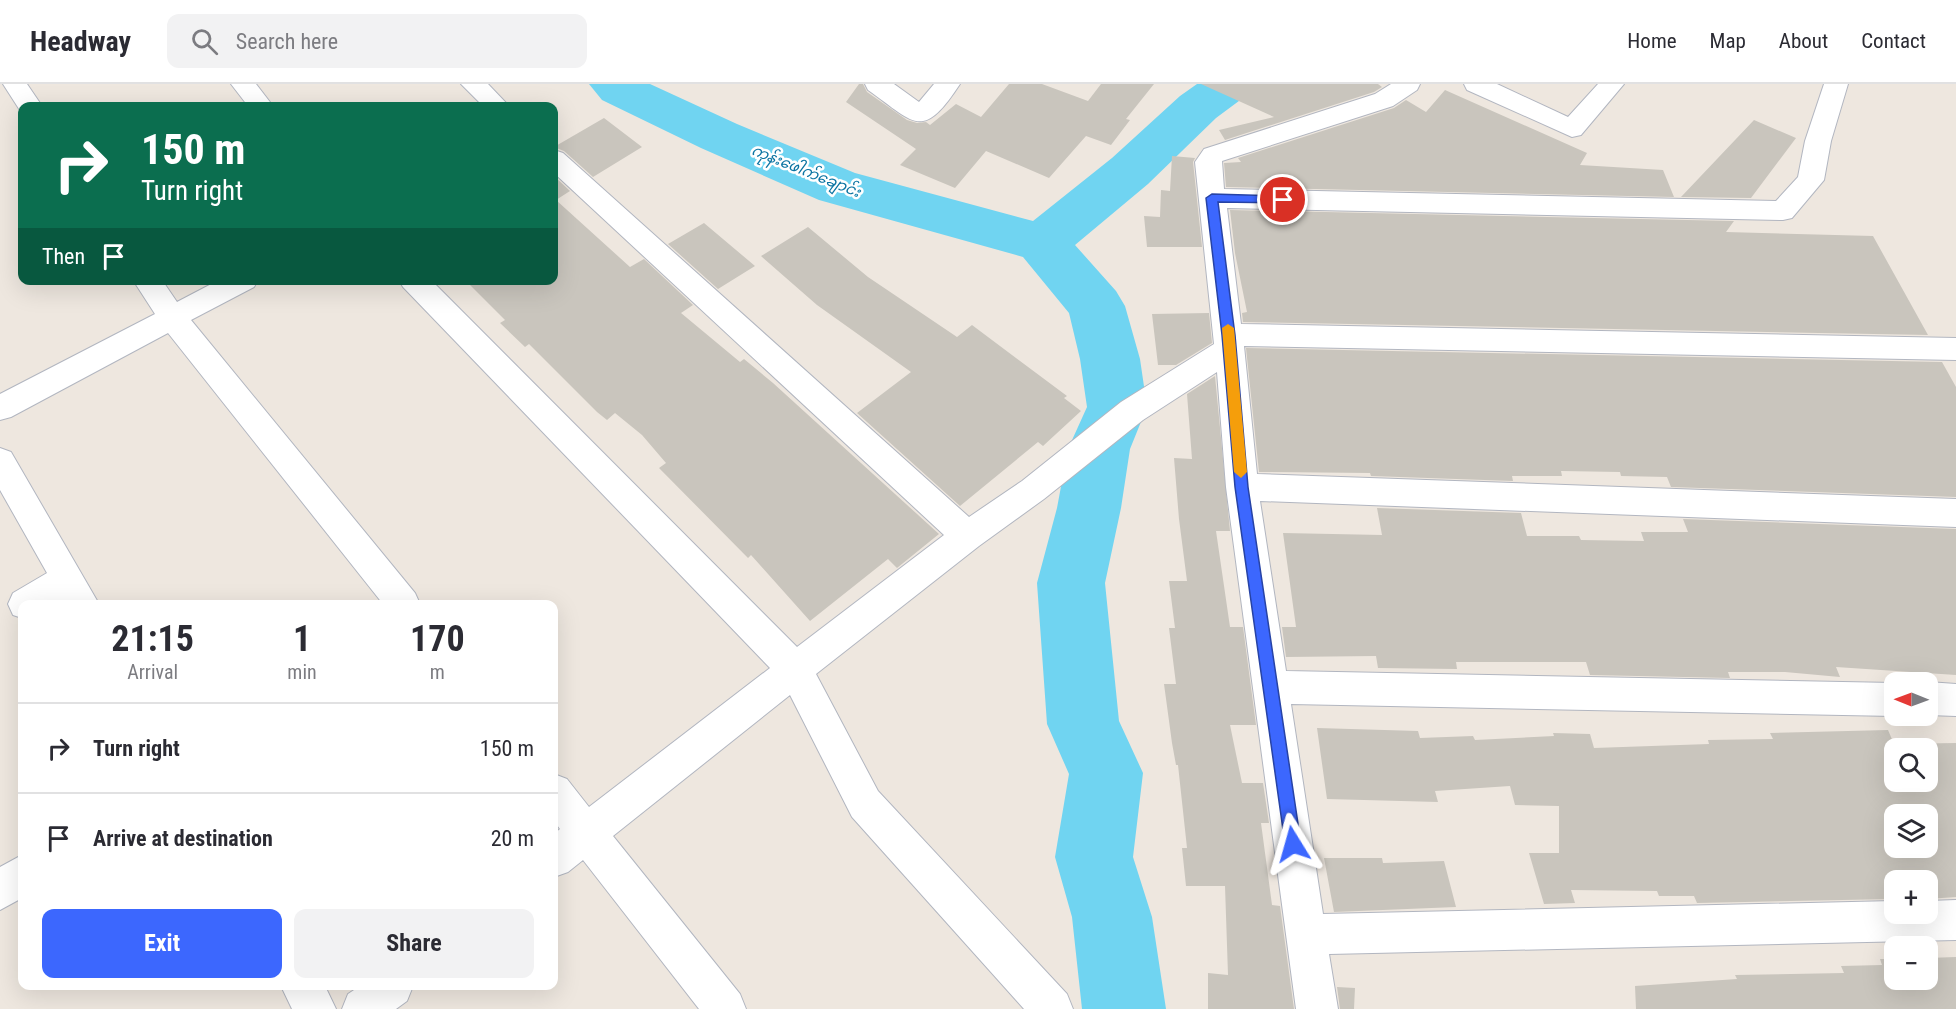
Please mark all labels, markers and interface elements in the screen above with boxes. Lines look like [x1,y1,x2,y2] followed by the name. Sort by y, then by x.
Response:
[167,14,587,68] search box
[30,25,131,58] text: Headway
[188,25,221,58] icon: search
[236,29,338,54] text: Search here
[1627,29,1677,53] text: Home
[1710,29,1746,53] text: Map
[1779,29,1828,53] text: About
[1861,29,1926,53] text: Contact
[141,125,246,174] text: 150 m
[42,126,120,204] icon: right
[748,139,865,204] water label: ကုန်းဖေါက်ချောင်း
[1257,174,1308,225] pin
[141,175,243,207] text: Turn right
[1266,183,1299,216] icon: arrive
[97,240,130,273] icon: arrive
[42,244,85,269] text: Then
[111,618,194,660] text: 21:15
[293,618,311,660] text: 1
[410,618,465,660] text: 170
[127,660,178,684] text: Arrival
[287,660,317,684] text: min
[430,660,445,684] text: m
[1884,672,1938,726] north arrow
[1884,672,1938,990] map controls
[42,732,75,765] icon: right
[93,736,180,761] text: Turn right
[480,736,534,761] text: 150 m
[1884,738,1938,792] button: search
[1884,804,1938,858] button: layers
[1261,812,1325,876] position arrow
[42,822,75,855] icon: arrive
[93,826,273,851] text: Arrive at destination
[491,826,534,851] text: 20 m
[1884,870,1938,924] button: +
[42,909,282,978] button: Exit
[294,909,534,978] button: Share
[1884,936,1938,990] button: −

